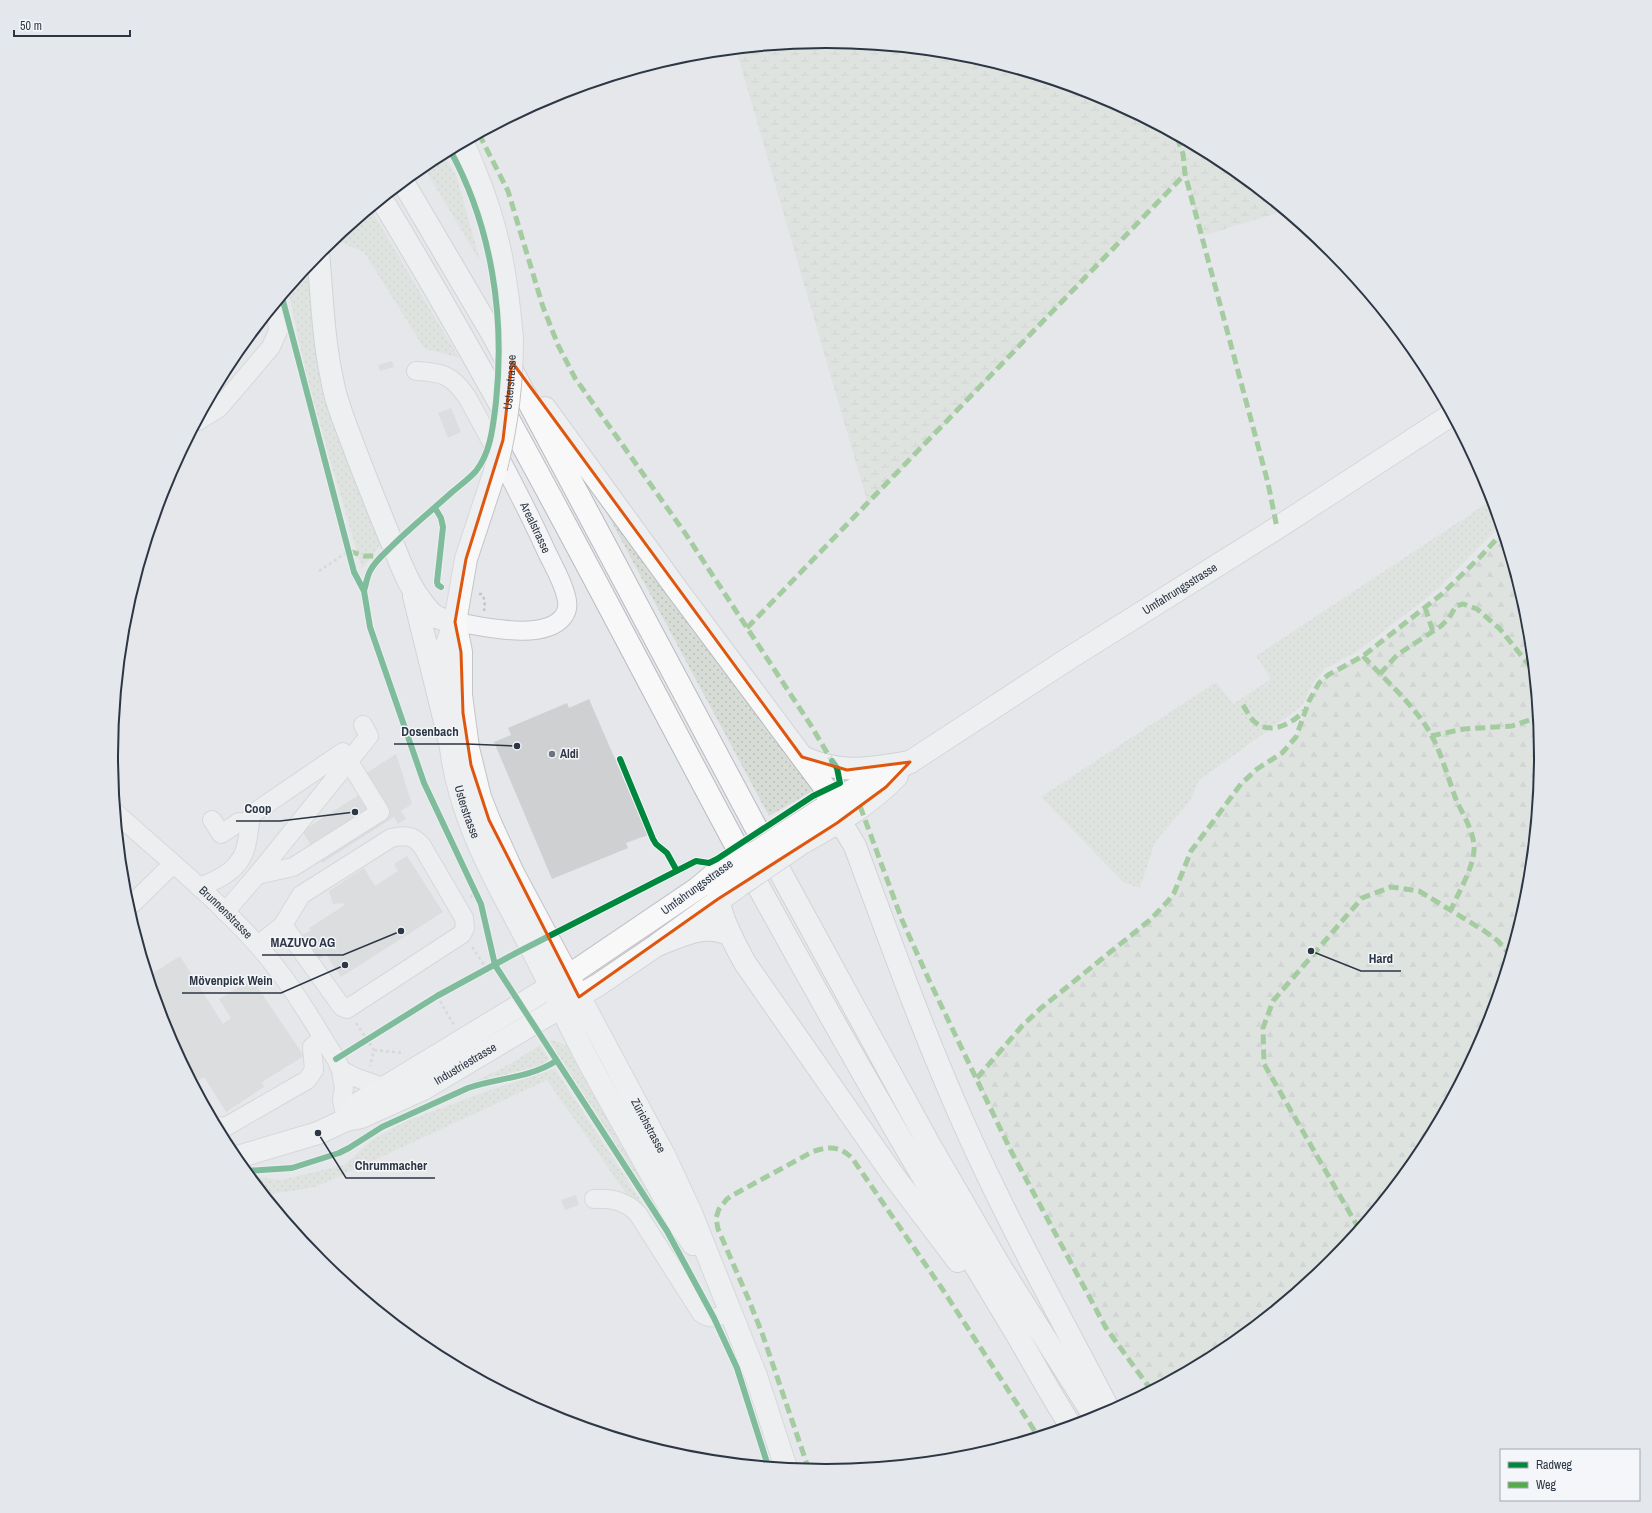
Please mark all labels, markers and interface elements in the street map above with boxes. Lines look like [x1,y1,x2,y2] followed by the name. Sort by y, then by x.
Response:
[14,12,130,38] scale bar
[20,18,42,34] text: 50 m
[499,354,520,411] street label: Usterstrasse
[516,499,554,556] street label: Arealstrasse
[1139,559,1220,618] street label: Umfahrungsstrasse
[394,719,467,744] callout: Dosenbach
[401,723,459,740] text: Dosenbach
[560,746,579,762] place label: Aldi
[547,749,557,759] marker: Aldi
[451,783,483,841] street label: Usterstrasse
[236,796,280,821] callout: Coop
[244,800,272,817] text: Coop
[658,855,736,919] street label: Umfahrungsstrasse
[196,882,256,942] street label: Brunnenstrasse
[262,930,343,955] callout: MAZUVO AG
[271,934,335,951] text: MAZUVO AG
[1361,946,1401,971] callout: Hard
[1369,950,1393,967] text: Hard
[182,968,281,993] callout: Mövenpick Wein
[189,972,273,989] text: Mövenpick Wein
[431,1039,500,1089] street label: Industriestrasse
[627,1096,669,1156] street label: Zürichstrasse
[346,1153,435,1178] callout: Chrummacher
[355,1157,428,1174] text: Chrummacher
[1500,1449,1640,1501] legend
[1536,1457,1573,1473] text: Radweg
[1536,1477,1557,1493] text: Weg

